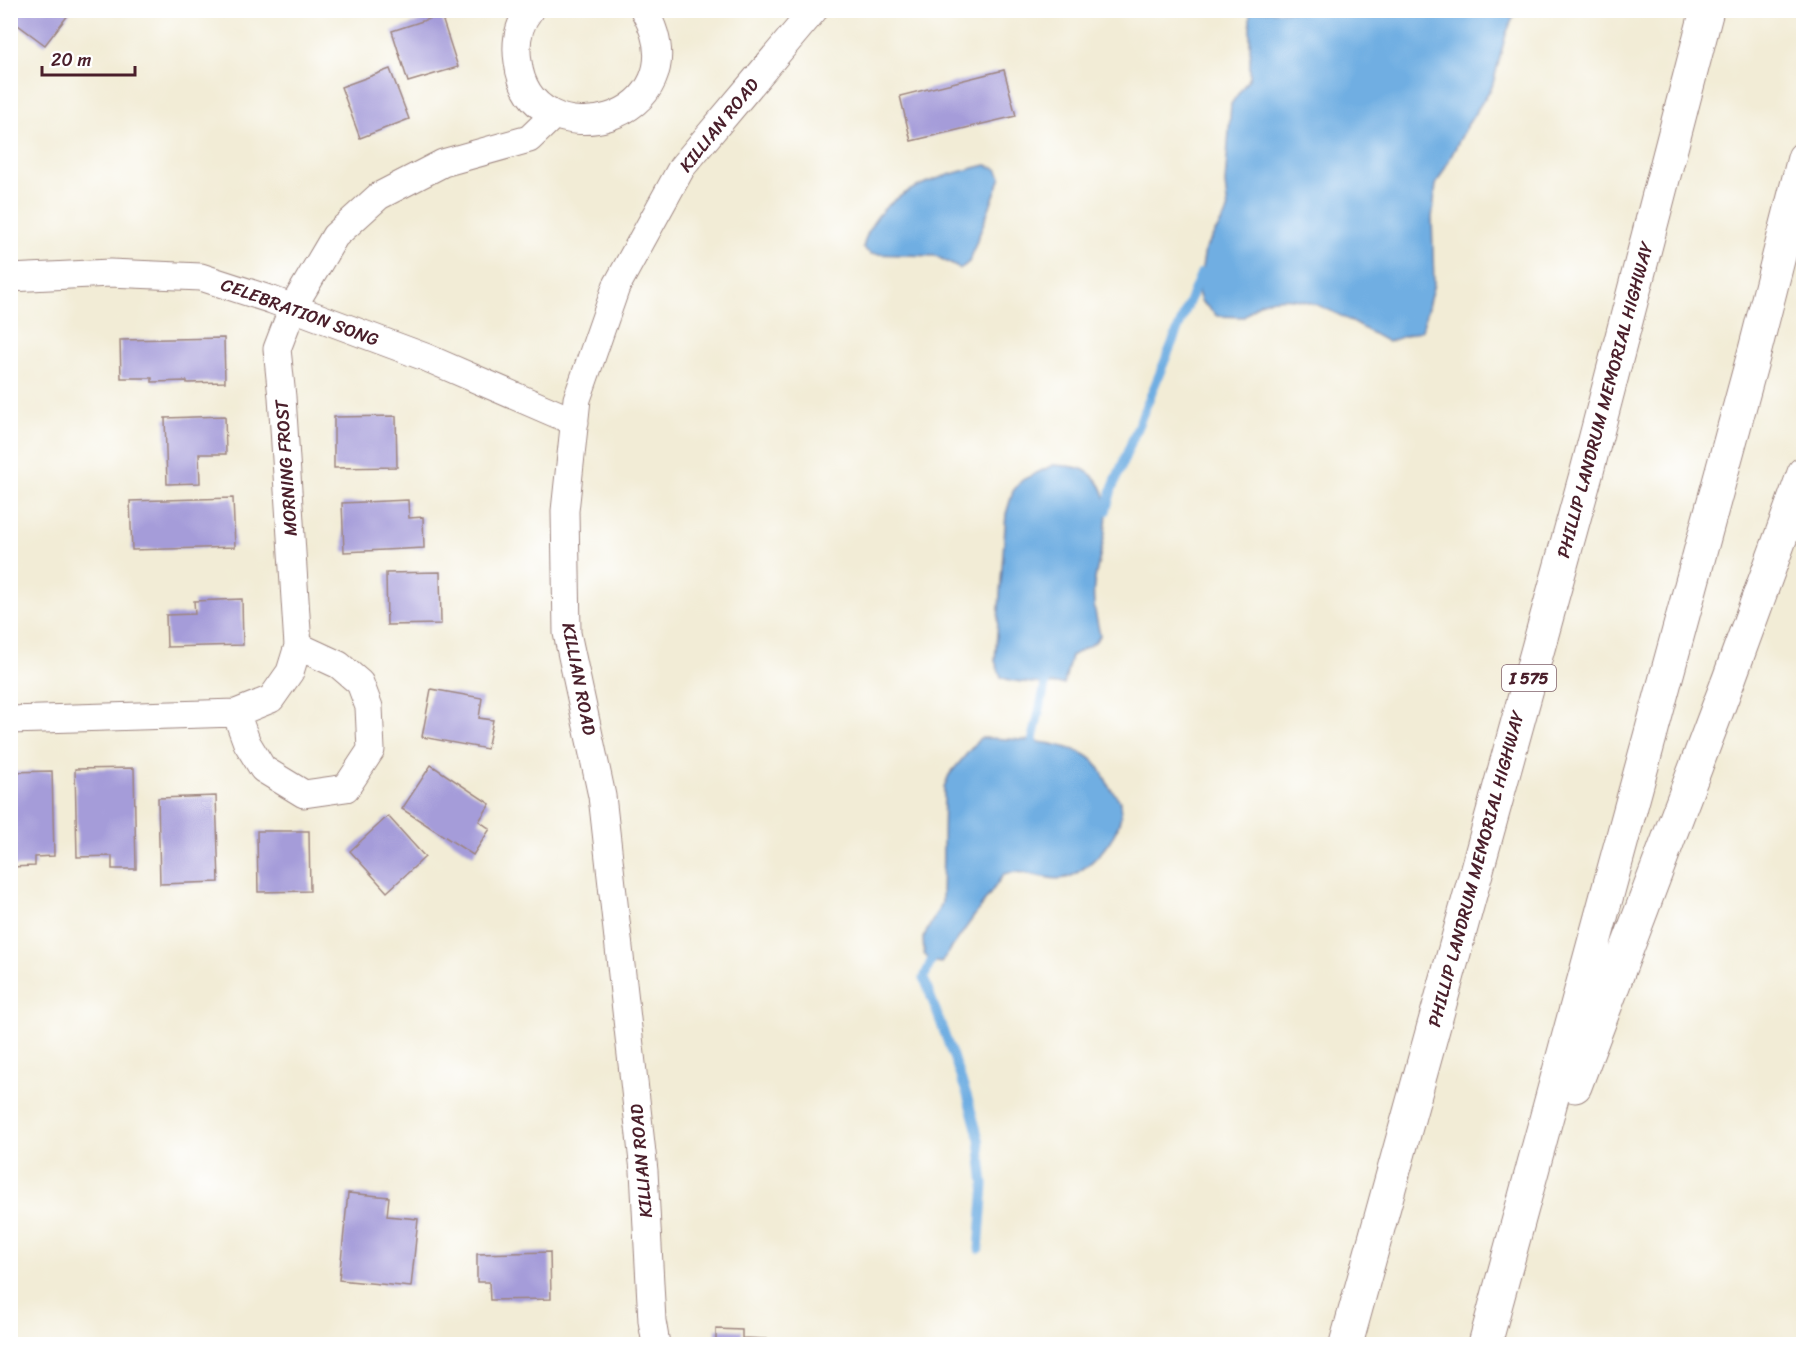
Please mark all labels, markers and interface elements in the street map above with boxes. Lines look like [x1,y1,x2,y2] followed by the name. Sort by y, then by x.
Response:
[42,39,135,77] scale bar
[51,44,91,76] text: 20 m
[671,70,768,179] street label: KILLIAN ROAD
[1547,237,1663,562] street label: PHILLIP LANDRUM MEMORIAL HIGHWAY
[216,269,384,355] street label: CELEBRATION SONG
[265,398,307,537] street label: MORNING FROST
[552,620,606,738] street label: KILLIAN ROAD
[1502,665,1556,691] road number: I 575
[1418,706,1534,1031] street label: PHILLIP LANDRUM MEMORIAL HIGHWAY
[620,1103,662,1219] street label: KILLIAN ROAD

